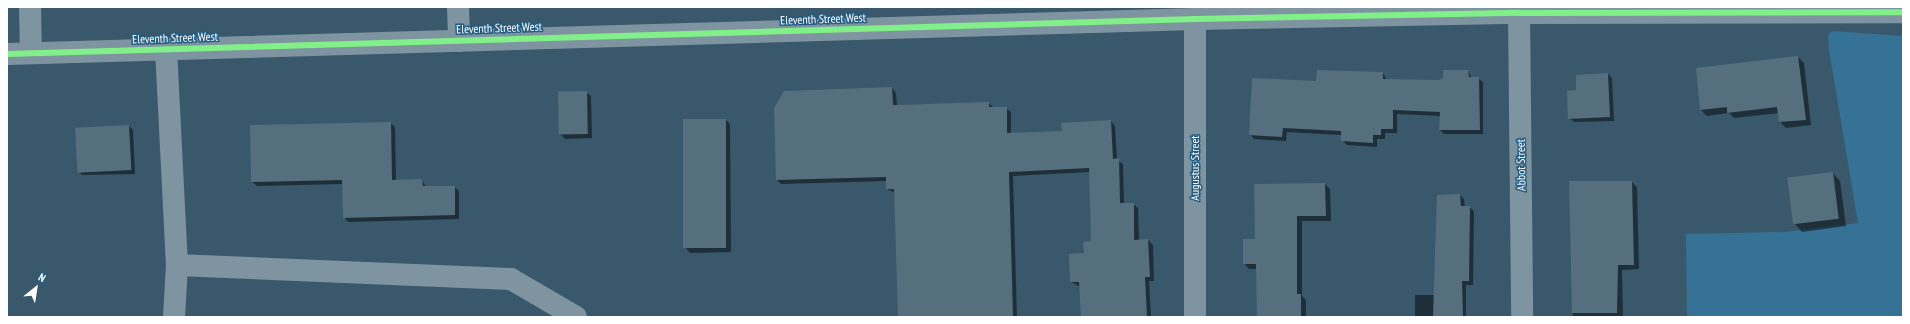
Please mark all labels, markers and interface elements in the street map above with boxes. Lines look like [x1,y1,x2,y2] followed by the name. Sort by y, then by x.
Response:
[780,10,866,28] street label: Eleventh Street West
[456,19,542,37] street label: Eleventh Street West
[132,29,218,47] street label: Eleventh Street West
[1188,135,1202,201] street label: Augustus Street
[1513,139,1529,191] street label: Abbot Street
[16,268,56,308] north arrow
[36,270,48,285] text: N

